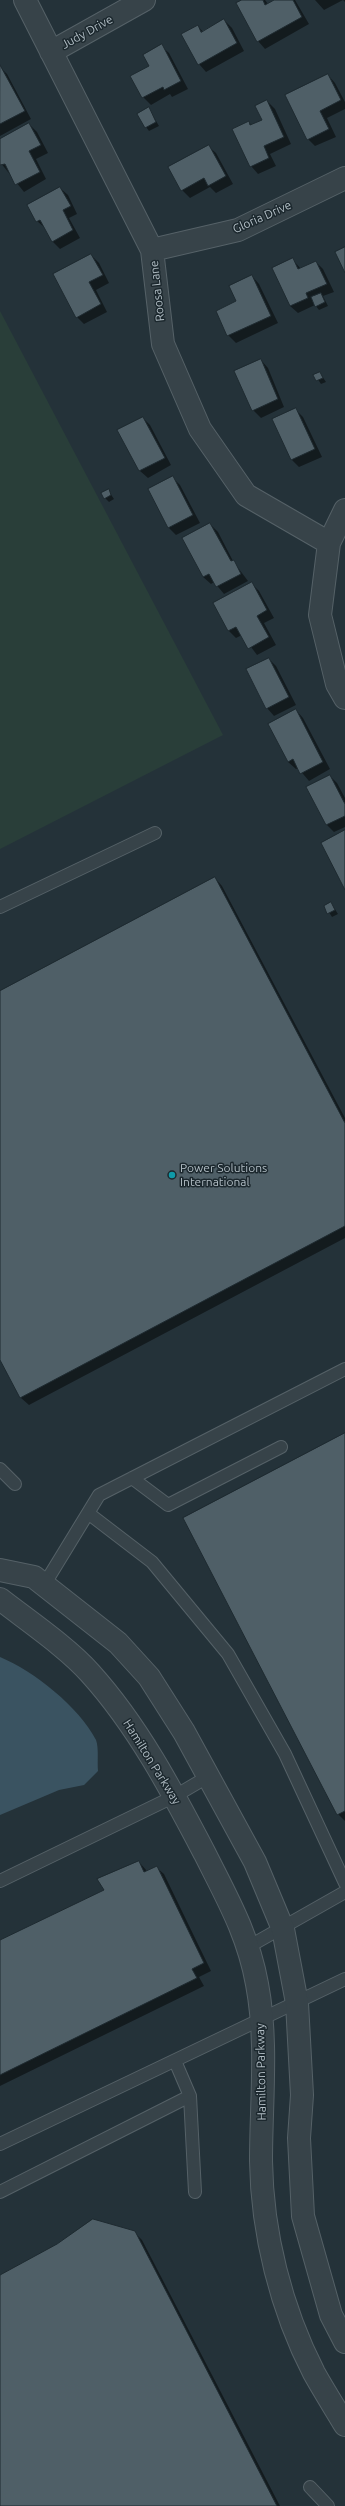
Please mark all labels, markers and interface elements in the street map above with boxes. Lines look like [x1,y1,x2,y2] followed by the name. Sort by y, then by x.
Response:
[59,12,115,52] street label: Judy Drive
[230,198,294,236] street label: Gloria Drive
[147,260,167,322] street label: Roosa Lane
[180,1161,267,1189] place label: Power Solutions International
[167,1170,177,1180] marker: Power Solutions International
[120,1717,184,1807] street label: Hamilton Parkway
[253,2023,269,2121] street label: Hamilton Parkway

